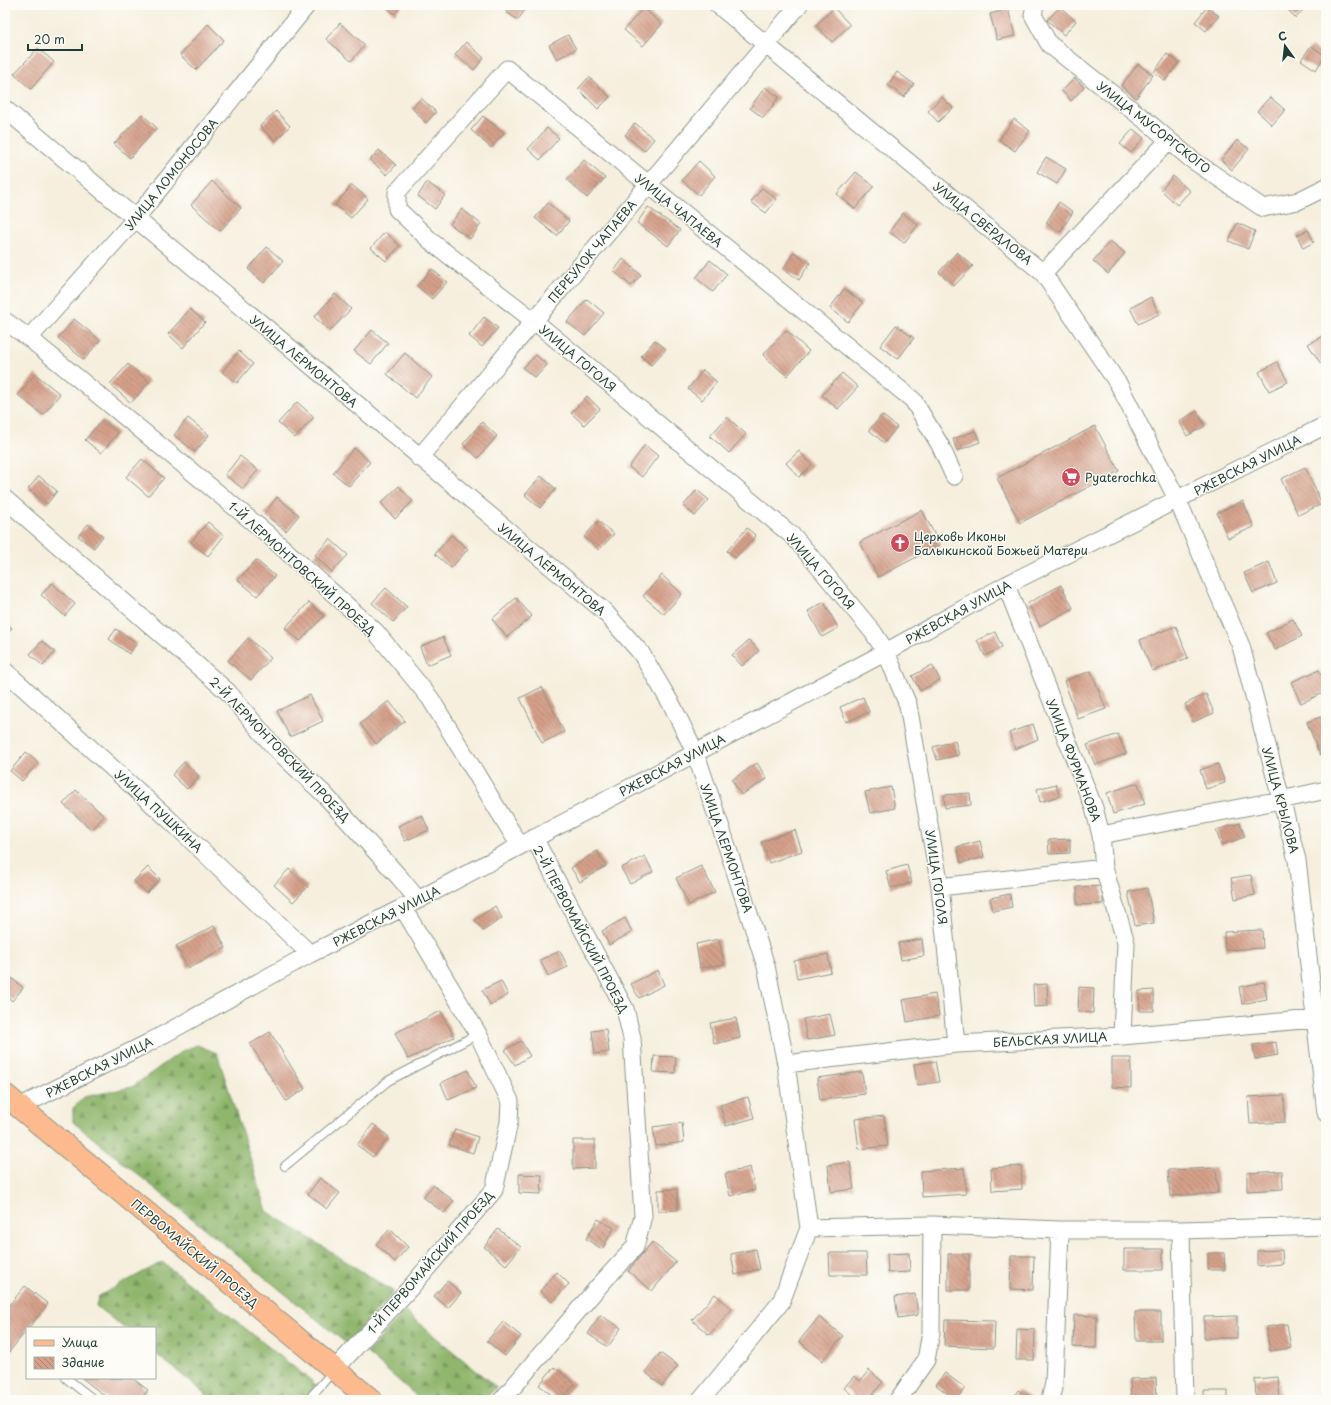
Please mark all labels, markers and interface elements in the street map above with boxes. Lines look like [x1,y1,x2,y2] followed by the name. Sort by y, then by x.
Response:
[28,26,82,52] scale bar
[1265,26,1305,66] north arrow
[1276,27,1288,45] text: С
[34,30,65,48] text: 20 m
[1093,77,1215,177] street label: УЛИЦА МУСОРГСКОГО
[120,114,222,234] street label: УЛИЦА ЛОМОНОСОВА
[631,169,727,251] street label: УЛИЦА ЧАПАЕВА
[930,177,1037,269] street label: УЛИЦА СВЕРДЛОВА
[544,195,641,306] street label: ПЕРЕУЛОК ЧАПАЕВА
[246,311,362,412] street label: УЛИЦА ЛЕРМОНТОВА
[536,320,620,396] street label: УЛИЦА ГОГОЛЯ
[1190,430,1304,500] street label: РЖЕВСКАЯ УЛИЦА
[1060,466,1082,488] supermarket icon: Pyaterochka
[1085,468,1157,486] place label: Pyaterochka
[225,497,379,639] street label: 1-Й ЛЕРМОНТОВСКИЙ ПРОЕЗД
[494,519,610,620] street label: УЛИЦА ЛЕРМОНТОВА
[914,527,1088,559] place label: Церковь Иконы Балыкинской Божьей Матери
[783,529,859,613] street label: УЛИЦА ГОГОЛЯ
[889,532,911,554] church icon: Церковь Иконы Балыкинской Божьей Матери
[902,576,1014,648] street label: РЖЕВСКАЯ УЛИЦА
[206,672,354,826] street label: 2-Й ЛЕРМОНТОВСКИЙ ПРОЕЗД
[1042,696,1106,824] street label: УЛИЦА ФУРМАНОВА
[616,729,728,801] street label: РЖЕВСКАЯ УЛИЦА
[1258,745,1304,856] street label: УЛИЦА КРЫЛОВА
[111,765,207,857] street label: УЛИЦА ПУШКИНА
[696,781,758,915] street label: УЛИЦА ЛЕРМОНТОВА
[921,828,953,926] street label: УЛИЦА ГОГОЛЯ
[529,842,633,1016] street label: 2-Й ПЕРВОМАЙСКИЙ ПРОЕЗД
[329,881,443,951] street label: РЖЕВСКАЯ УЛИЦА
[992,1027,1108,1051] street label: БЕЛЬСКАЯ УЛИЦА
[42,1032,156,1102] street label: РЖЕВСКАЯ УЛИЦА
[363,1186,497,1338] street label: 1-Й ПЕРВОМАЙСКИЙ ПРОЕЗД
[128,1195,262,1311] street label: ПЕРВОМАЙСКИЙ ПРОЕЗД
[26,1327,156,1379] legend
[62,1333,98,1351] text: Улица
[62,1353,104,1371] text: Здание

